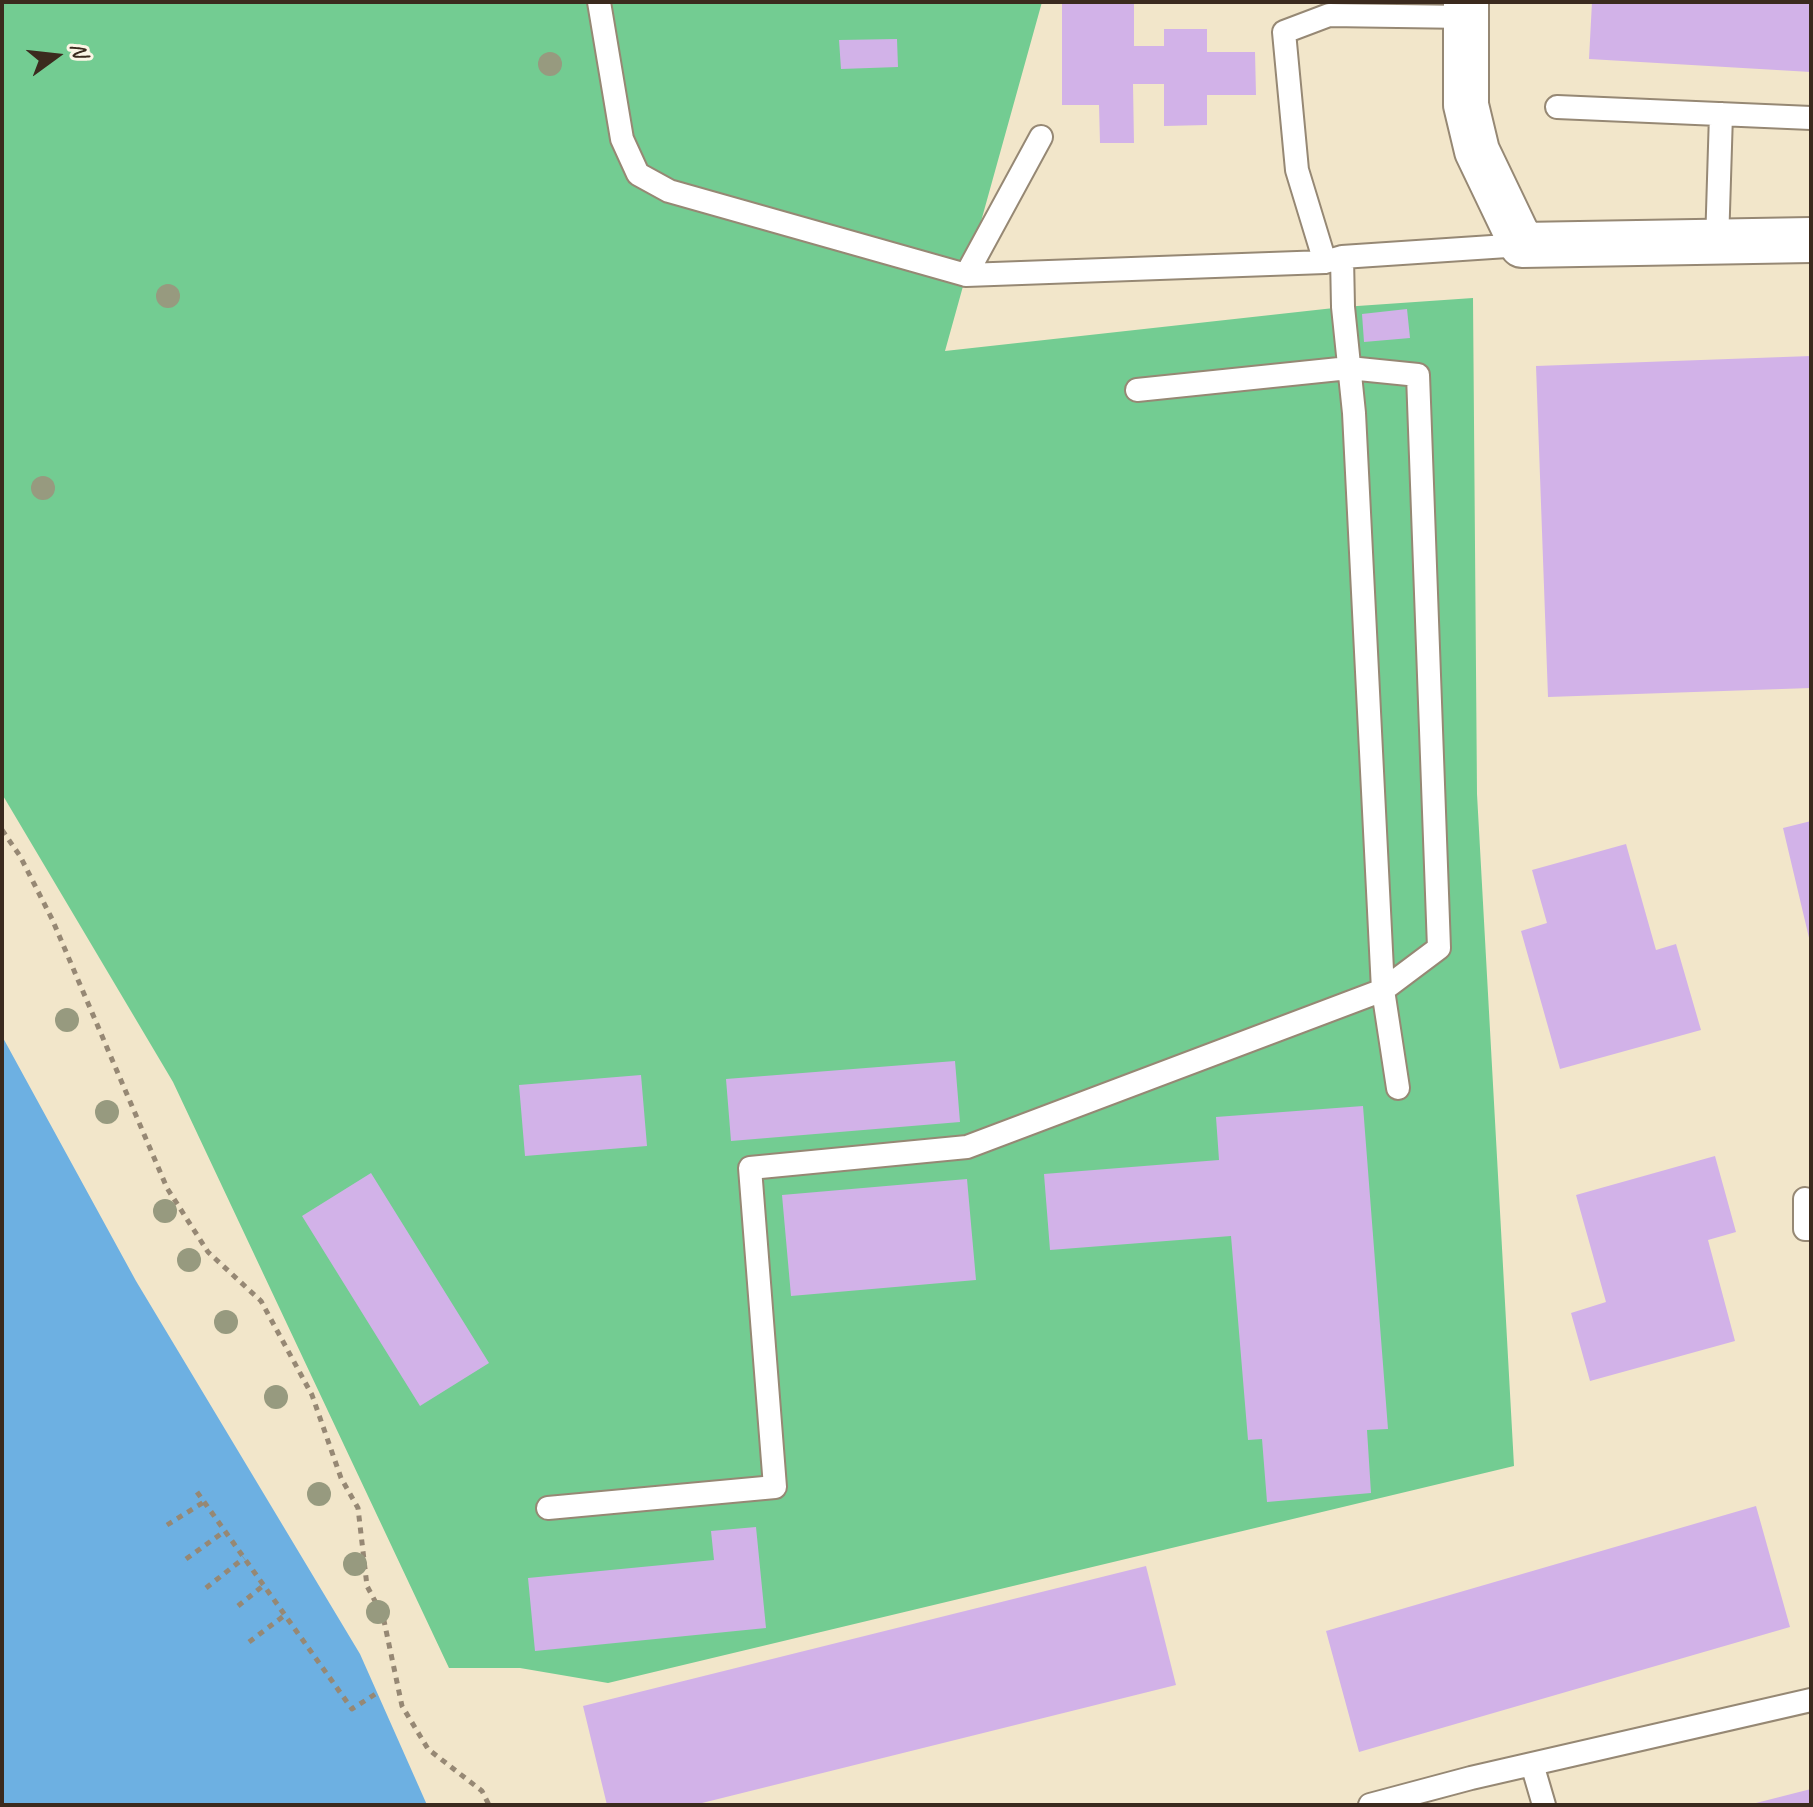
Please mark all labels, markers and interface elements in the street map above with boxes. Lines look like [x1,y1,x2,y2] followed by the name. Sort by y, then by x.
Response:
[16,16,96,96] north arrow
[64,40,94,60] text: N

